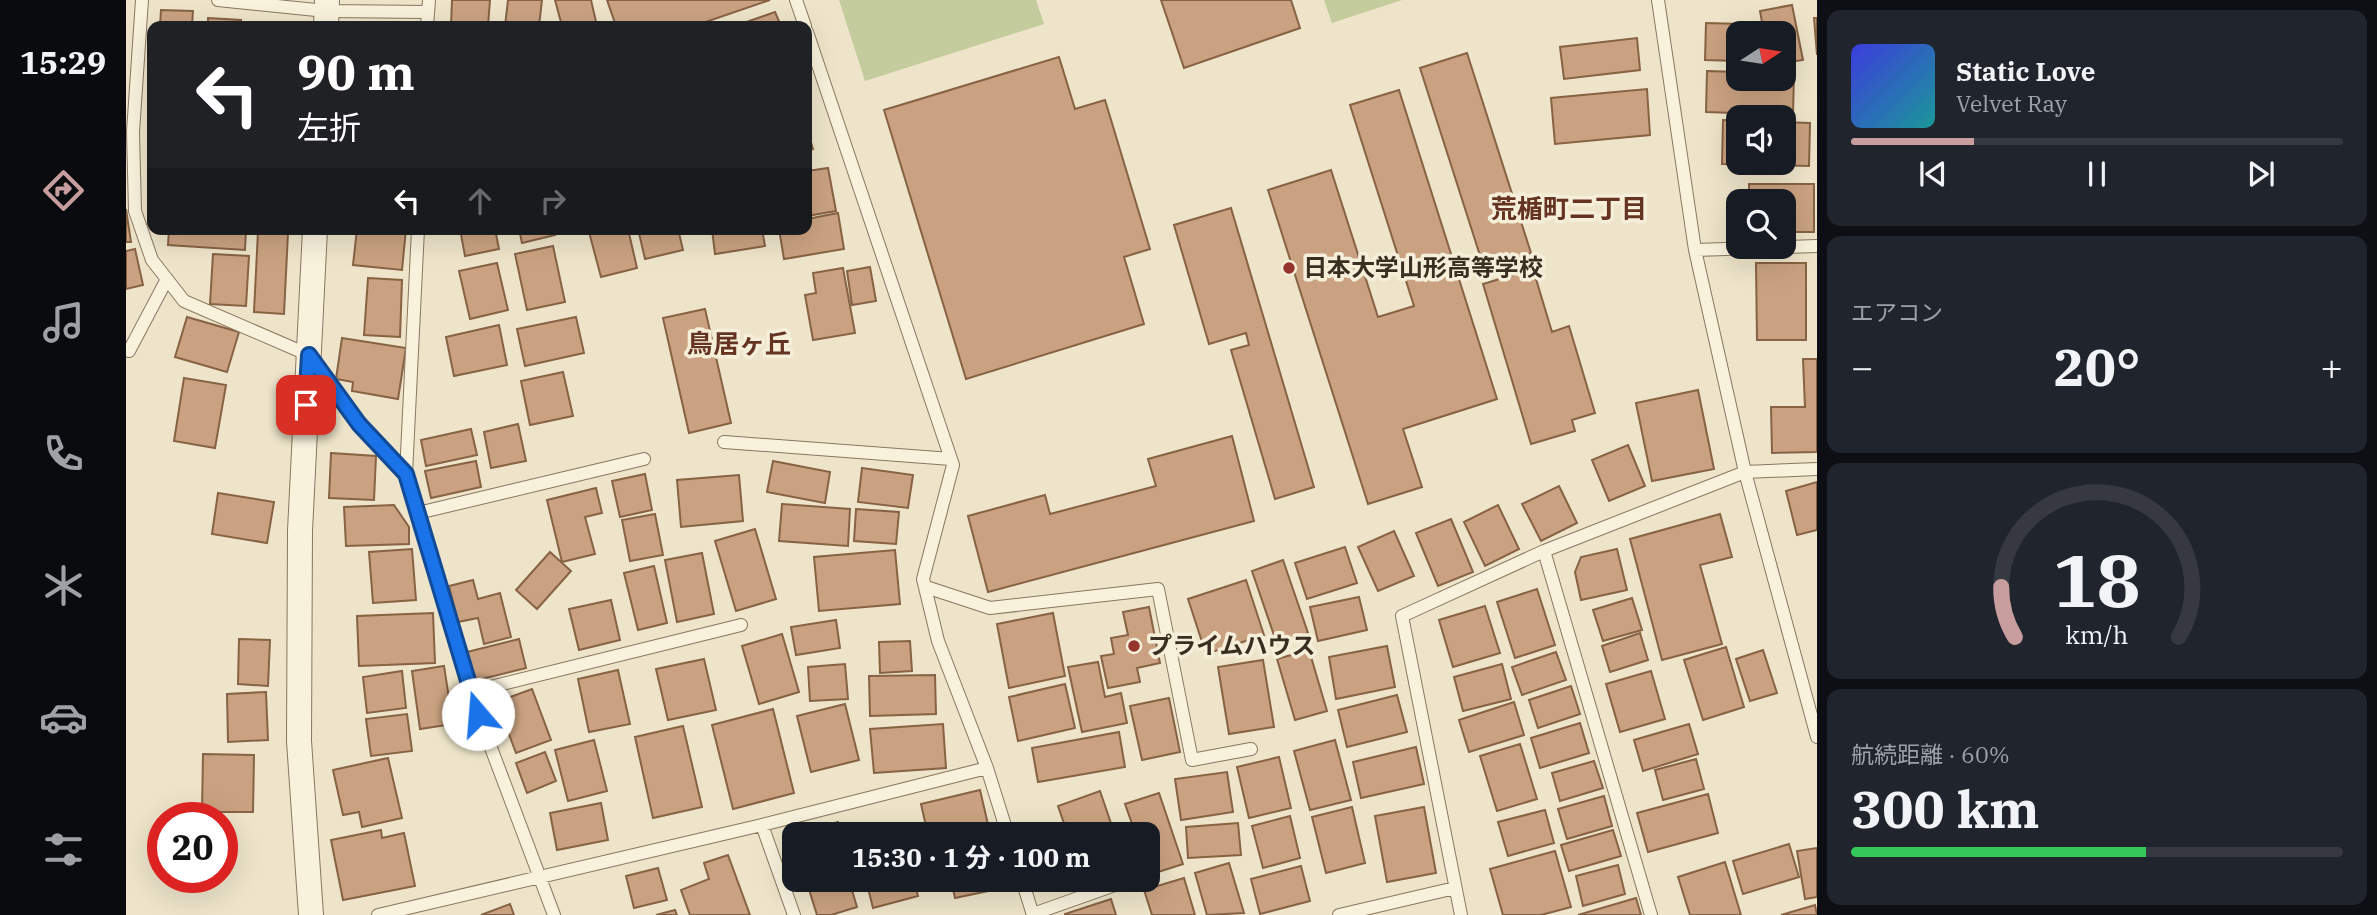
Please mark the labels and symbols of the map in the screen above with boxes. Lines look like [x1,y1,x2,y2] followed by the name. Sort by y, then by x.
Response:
[1726,21,1796,91] north arrow
[1491,191,1647,225] district label: 荒楯町二丁目
[1303,251,1543,283] place label: 日本大学山形高等学校
[1281,260,1297,276] marker: 日本大学山形高等学校
[687,326,791,360] district label: 鳥居ヶ丘
[276,375,336,435] pin
[1148,629,1316,661] place label: プライムハウス
[1126,638,1142,654] marker: プライムハウス
[441,677,515,751] position arrow
[147,802,238,893] speed limit sign: 20

